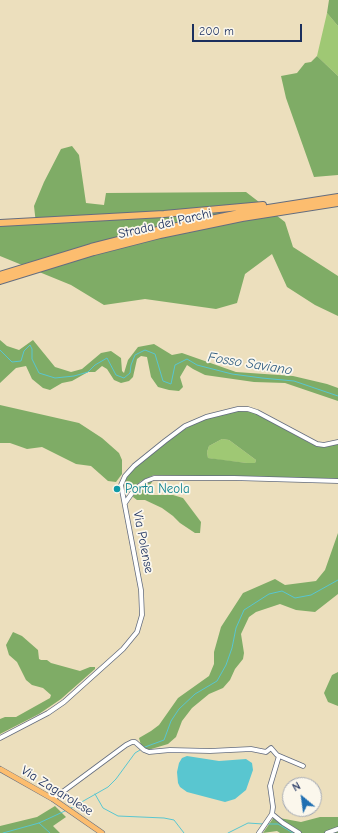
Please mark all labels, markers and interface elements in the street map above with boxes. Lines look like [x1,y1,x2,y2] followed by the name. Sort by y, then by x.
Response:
[194,16,304,42] scale bar
[199,24,234,38] text: 200 m
[117,206,213,242] street label: Strada dei Parchi
[207,349,293,379] water label: Fosso Saviano
[125,481,190,497] place label: Porta Neola
[112,484,122,494] marker: Porta Neola
[129,510,157,574] street label: Via Polense
[18,763,96,819] street label: Via Zagarolese
[282,777,322,817] north arrow
[290,780,303,794] text: N

